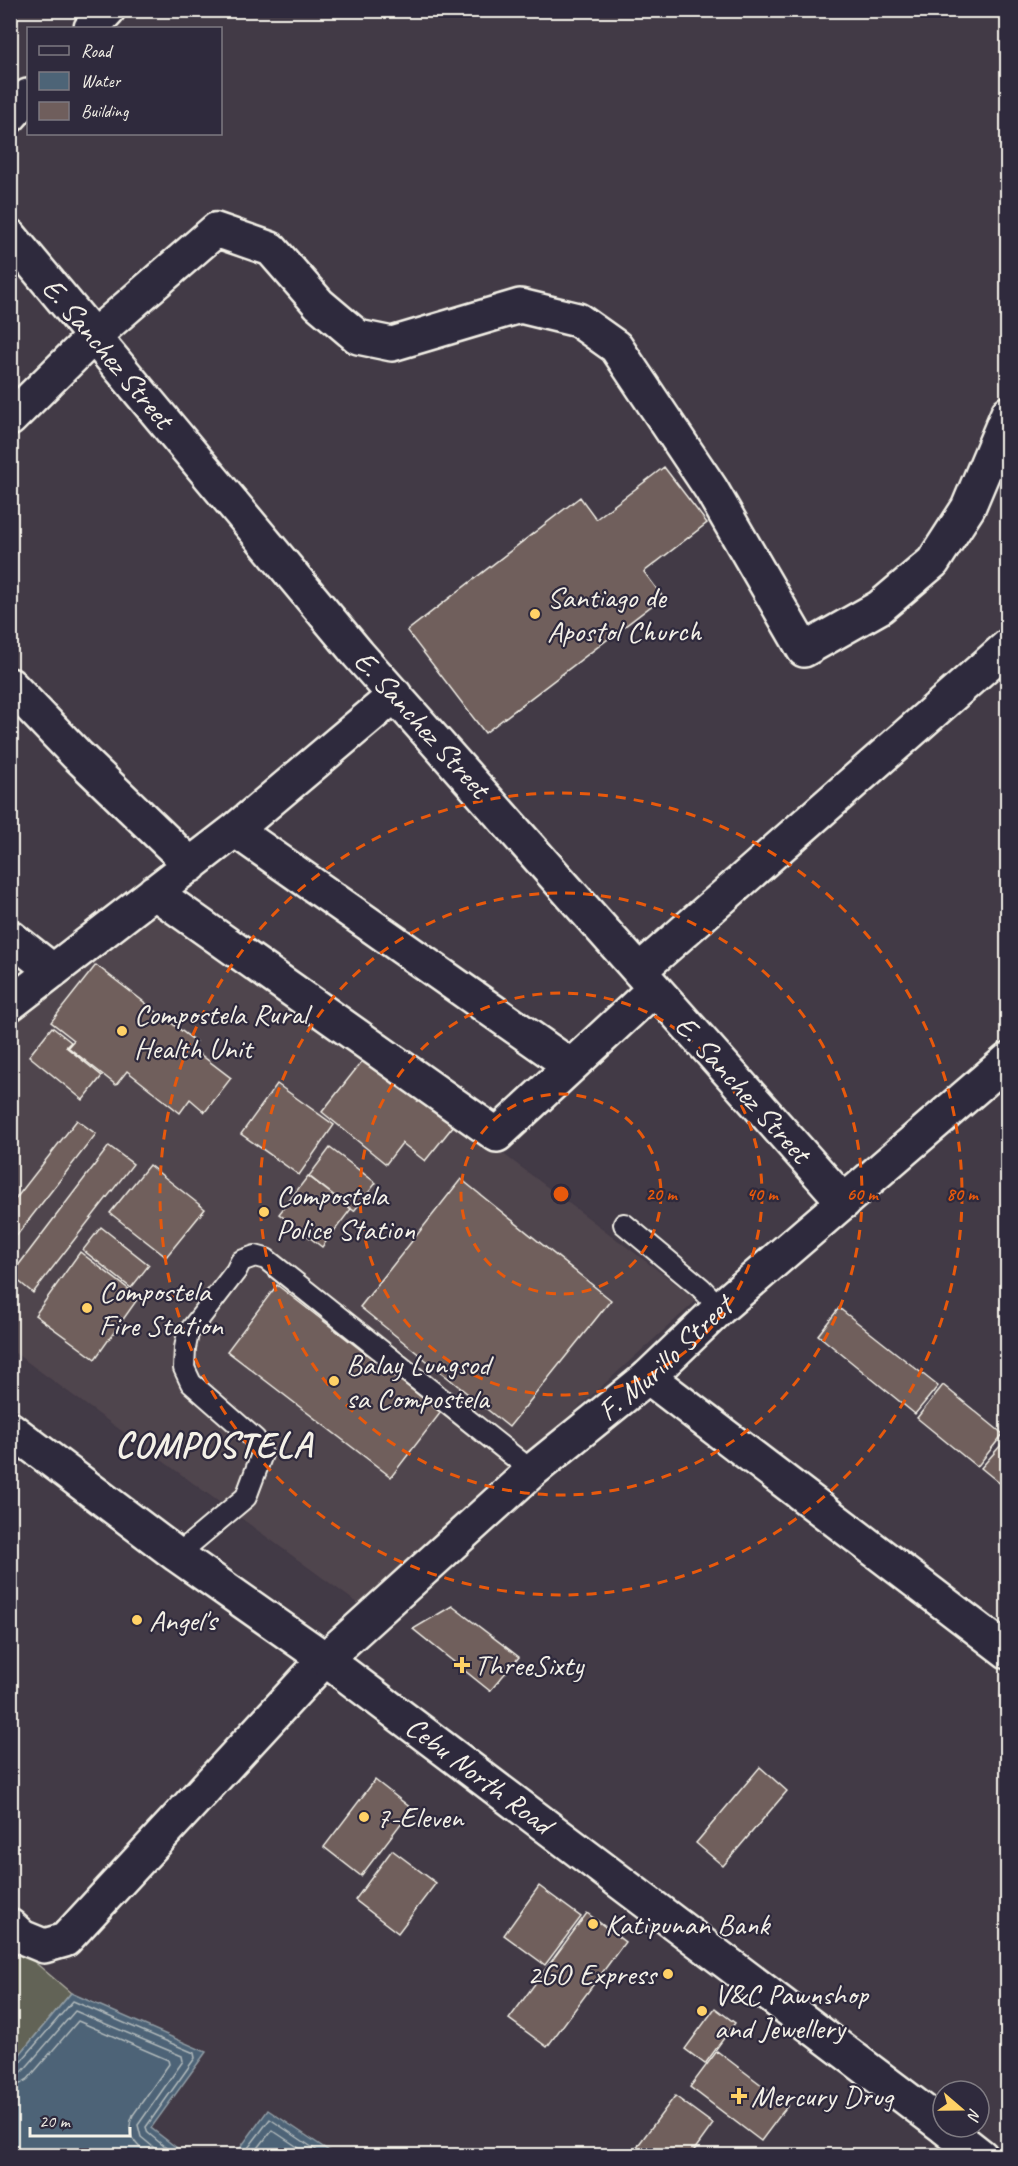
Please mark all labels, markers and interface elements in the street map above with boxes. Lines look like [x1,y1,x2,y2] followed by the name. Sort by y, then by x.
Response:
[27,27,222,135] legend
[81,40,114,62] text: Road
[81,70,122,92] text: Water
[81,100,130,122] text: Building
[34,270,184,439] street label: E. Sanchez Street
[547,578,702,650] place label: Santiago de Apostol Church
[528,607,542,621] marker: Santiago de Apostol Church
[346,642,500,808] street label: E. Sanchez Street
[134,995,313,1067] place label: Compostela Rural Health Unit
[667,1007,821,1173] street label: E. Sanchez Street
[115,1024,129,1038] marker: Compostela Rural Health Unit
[276,1176,416,1248] place label: Compostela Police Station
[646,1183,678,1205] text: 20 m
[747,1183,779,1205] text: 40 m
[846,1183,879,1205] text: 60 m
[947,1183,979,1205] text: 80 m
[551,1184,571,1204] centre of rings
[257,1205,271,1219] marker: Compostela Police Station
[99,1272,224,1344] place label: Compostela Fire Station
[590,1285,743,1429] street label: F. Murillo Street
[80,1301,94,1315] marker: Compostela Fire Station
[346,1345,494,1417] place label: Balay Lungsod sa Compostela
[327,1374,341,1388] marker: Balay Lungsod sa Compostela
[115,1422,314,1468] district label: COMPOSTELA
[149,1601,219,1639] place label: Angel's
[130,1613,144,1627] marker: Angel's
[474,1646,585,1684] place label: ThreeSixty
[455,1658,469,1672] marker: ThreeSixty
[398,1708,563,1845] street label: Cebu North Road
[376,1798,465,1836] place label: 7-Eleven
[357,1810,371,1824] marker: 7-Eleven
[605,1905,771,1943] place label: Katipunan Bank
[586,1917,600,1931] marker: Katipunan Bank
[527,1955,659,1993] place label: 2GO Express
[661,1967,675,1981] marker: 2GO Express
[714,1975,870,2047] place label: V&C Pawnshop and Jewellery
[695,2004,709,2018] marker: V&C Pawnshop and Jewellery
[751,2077,895,2115] place label: Mercury Drug
[931,2079,991,2139] north arrow
[732,2089,746,2103] marker: Mercury Drug
[30,2100,130,2138] scale bar
[962,2106,985,2125] text: N
[39,2110,72,2132] text: 20 m

